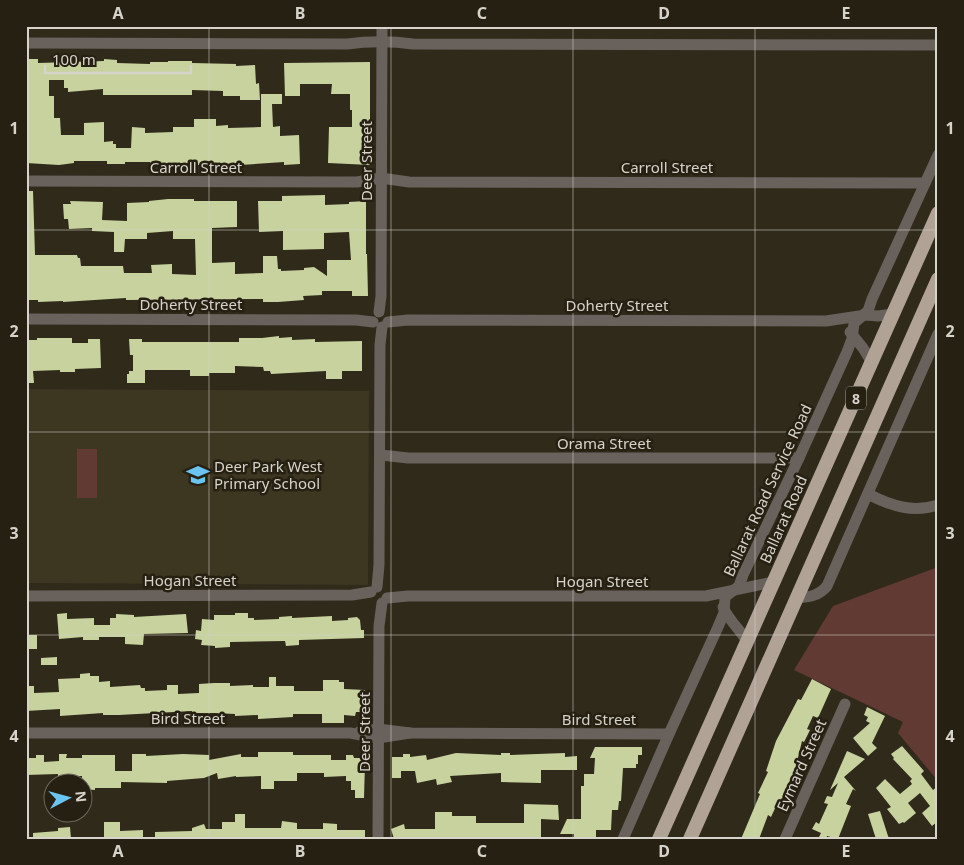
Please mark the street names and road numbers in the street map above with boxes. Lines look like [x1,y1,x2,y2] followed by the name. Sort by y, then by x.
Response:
[356,120,376,201] street label: Deer Street
[150,157,243,177] street label: Carroll Street
[621,157,714,177] street label: Carroll Street
[140,294,243,314] street label: Doherty Street
[566,295,669,315] street label: Doherty Street
[846,386,866,409] road number: 8
[719,401,815,579] street label: Ballarat Road Service Road
[557,433,652,453] street label: Orama Street
[756,472,810,566] street label: Ballarat Road
[144,570,237,590] street label: Hogan Street
[556,571,649,591] street label: Hogan Street
[354,691,374,772] street label: Deer Street
[151,708,226,728] street label: Bird Street
[562,709,637,729] street label: Bird Street
[772,715,831,814] street label: Eymard Street

